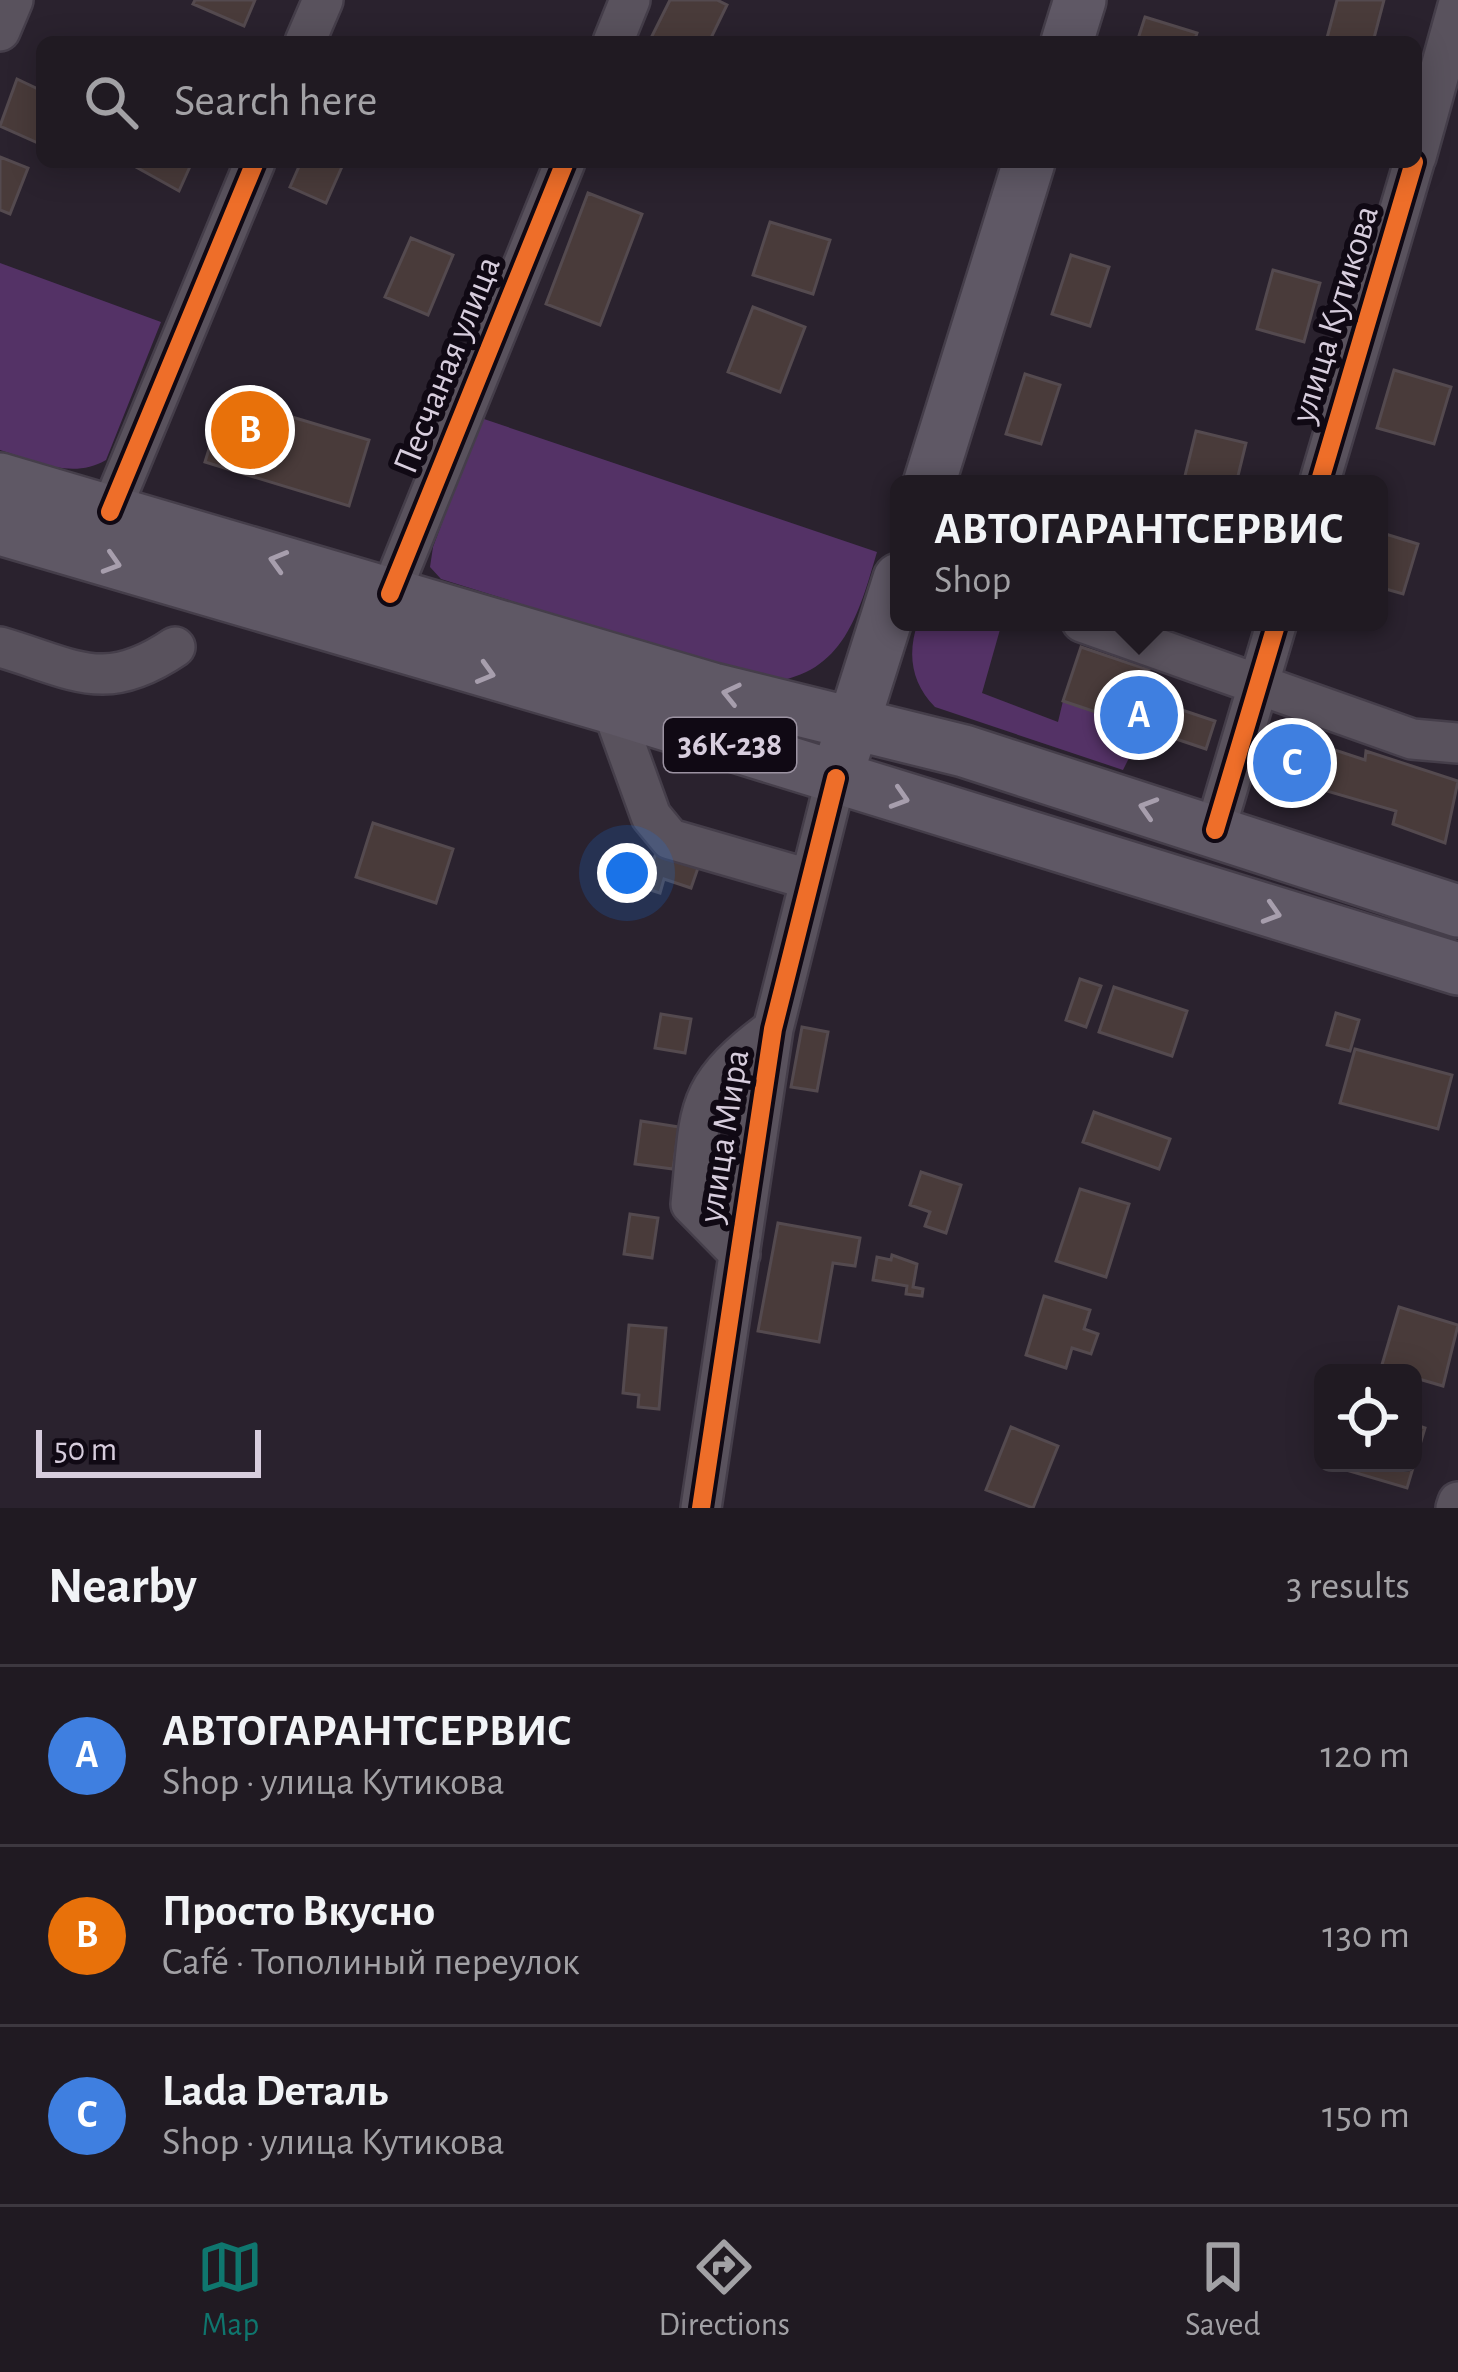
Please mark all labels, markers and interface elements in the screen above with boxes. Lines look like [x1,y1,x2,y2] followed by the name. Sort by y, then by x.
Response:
[36,36,1422,168] search box
[78,69,144,135] icon: search
[174,79,377,124] text: Search here
[1285,201,1385,428] street label: улица Кутикова
[387,251,507,479] street label: Песчаная улица
[211,385,289,475] pin: B
[890,475,1388,631] popup
[934,507,1344,552] text: АВТОГАРАНТСЕРВИС
[101,549,122,574] one-way arrow
[268,550,289,575] one-way arrow
[934,561,1011,600] text: Shop
[475,658,496,683] one-way arrow
[1100,670,1178,760] pin: A
[722,682,742,707] one-way arrow
[664,718,796,772] road number: 36К-238
[1253,718,1331,808] pin: C
[889,784,910,809] one-way arrow
[1138,798,1159,823] one-way arrow
[597,843,657,903] your location
[1261,899,1282,924] one-way arrow
[692,1047,755,1226] street label: улица Мира
[1314,1364,1422,1472] map controls
[1314,1364,1422,1472] button: locate
[36,1424,261,1477] scale bar
[54,1434,117,1467] text: 50 m
[48,1561,197,1612] text: Nearby
[1286,1567,1410,1606] text: 3 results
[162,1709,572,1754] text: АВТОГАРАНТСЕРВИС
[75,1736,99,1775] text: A
[1321,1736,1410,1775] text: 120 m
[162,1763,505,1802] text: Shop · улица Кутикова
[162,1889,435,1934] text: Просто Вкусно
[76,1916,98,1955] text: B
[1322,1916,1410,1955] text: 130 m
[162,1943,580,1982] text: Café · Тополиный переулок
[162,2069,388,2114] text: Lada Dеталь
[77,2096,97,2135] text: C
[1322,2096,1410,2135] text: 150 m
[162,2123,505,2162] text: Shop · улица Кутикова
[197,2234,263,2346] tab: Map
[658,2234,790,2346] tab: Directions
[1185,2234,1260,2346] tab: Saved

